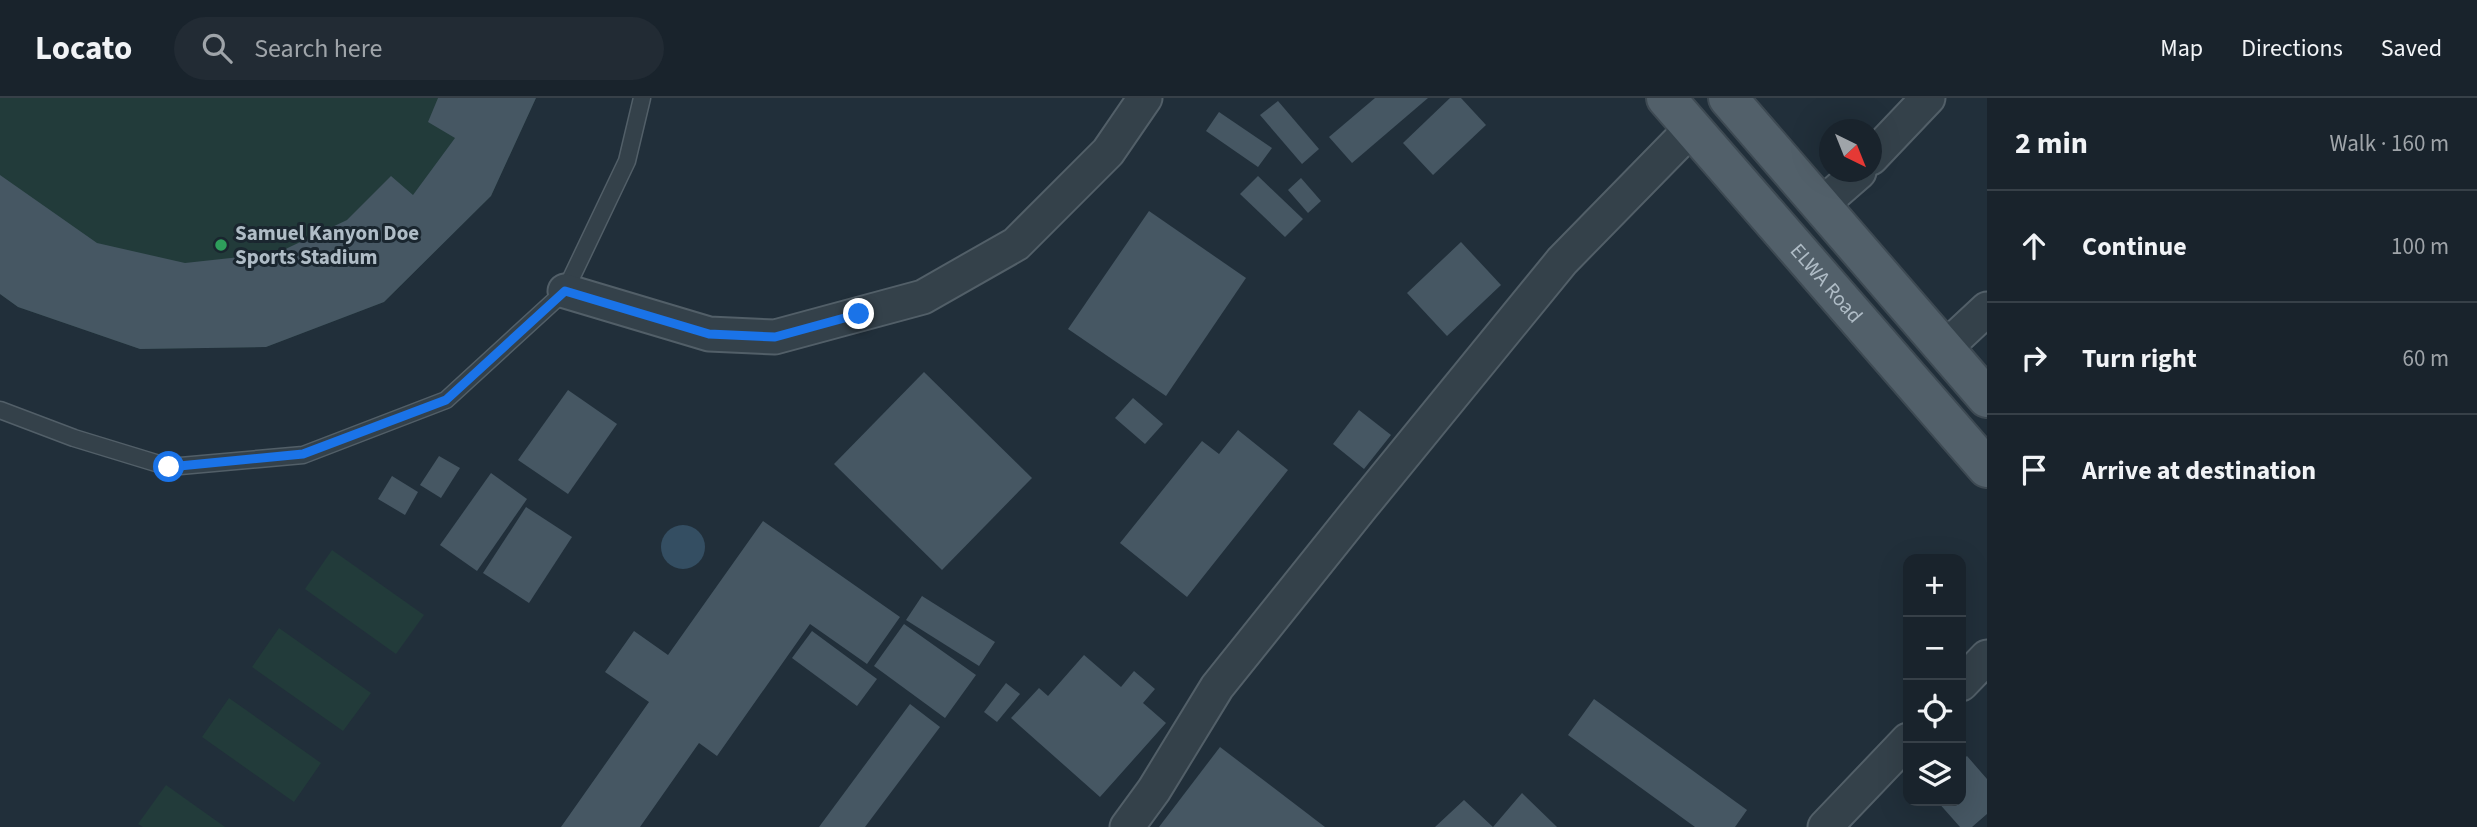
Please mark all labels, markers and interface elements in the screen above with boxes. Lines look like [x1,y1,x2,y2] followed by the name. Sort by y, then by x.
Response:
[174,17,664,80] search box
[35,25,132,72] text: Locato
[198,29,236,67] icon: search
[254,30,382,67] text: Search here
[2160,31,2203,66] text: Map
[2241,31,2343,66] text: Directions
[2381,31,2442,66] text: Saved
[1819,119,1882,182] north arrow
[2015,122,2088,165] text: 2 min
[2330,127,2449,160] text: Walk · 160 m
[235,218,419,272] place label: Samuel Kanyon Doe Sports Stadium
[2015,227,2053,265] icon: ahead
[2082,228,2187,265] text: Continue
[2391,230,2449,263] text: 100 m
[1783,236,1870,330] street label: ELWA Road
[213,237,229,253] marker: Samuel Kanyon Doe Sports Stadium
[843,298,874,329] route end
[2015,339,2053,377] icon: right
[2082,340,2197,377] text: Turn right
[2402,342,2449,375] text: 60 m
[153,451,184,482] route start
[2015,451,2053,489] icon: arrive
[2082,452,2316,489] text: Arrive at destination
[1903,554,1966,806] map controls
[1903,554,1966,617] button: +
[1903,617,1966,680] button: −
[1903,680,1966,743] button: locate
[1903,743,1966,806] button: layers

